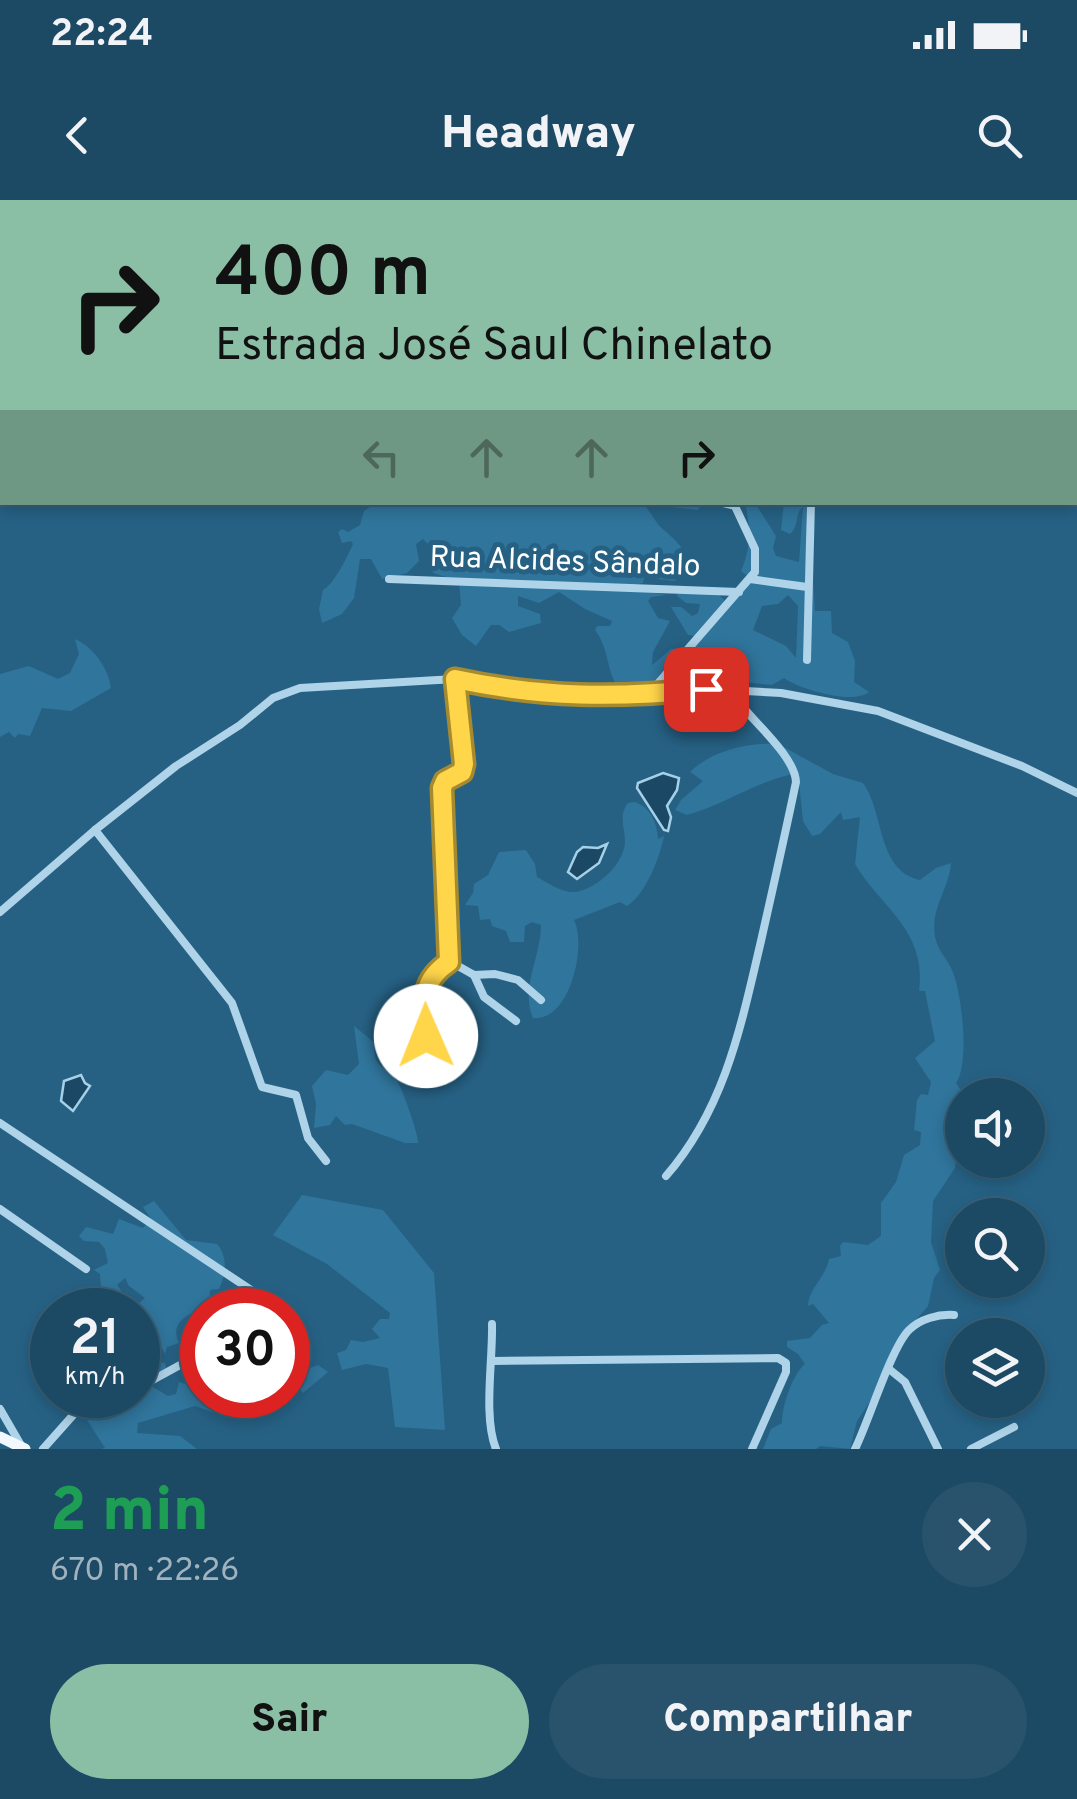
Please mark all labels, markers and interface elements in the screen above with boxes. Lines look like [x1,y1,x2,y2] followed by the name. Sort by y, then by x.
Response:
[50,11,153,60] text: 22:24
[441,107,636,164] text: Headway
[50,108,105,163] icon: back
[972,108,1027,163] icon: search
[215,232,431,321] text: 400 m
[50,240,180,370] icon: right
[215,319,773,376] text: Estrada José Saul Chinelato
[354,430,409,485] icon: left
[459,430,514,485] icon: ahead
[564,430,619,485] icon: ahead
[669,430,724,485] icon: right
[429,540,701,586] street label: Rua Alcides Sândalo
[664,647,749,732] pin
[679,662,734,717] icon: arrive
[374,984,478,1088] position arrow
[945,1078,1045,1418] map controls
[945,1078,1045,1178] button: sound
[945,1198,1045,1298] button: search
[180,1288,310,1418] speed limit sign: 30
[70,1309,120,1372] text: 21
[945,1318,1045,1418] button: layers
[65,1362,125,1394] text: km/h
[50,1476,209,1552] text: 2 min
[922,1482,1027,1587] button: close
[50,1552,239,1592] text: 670 m · 22:26
[50,1664,529,1779] button: Sair
[549,1664,1027,1779] button: Compartilhar

